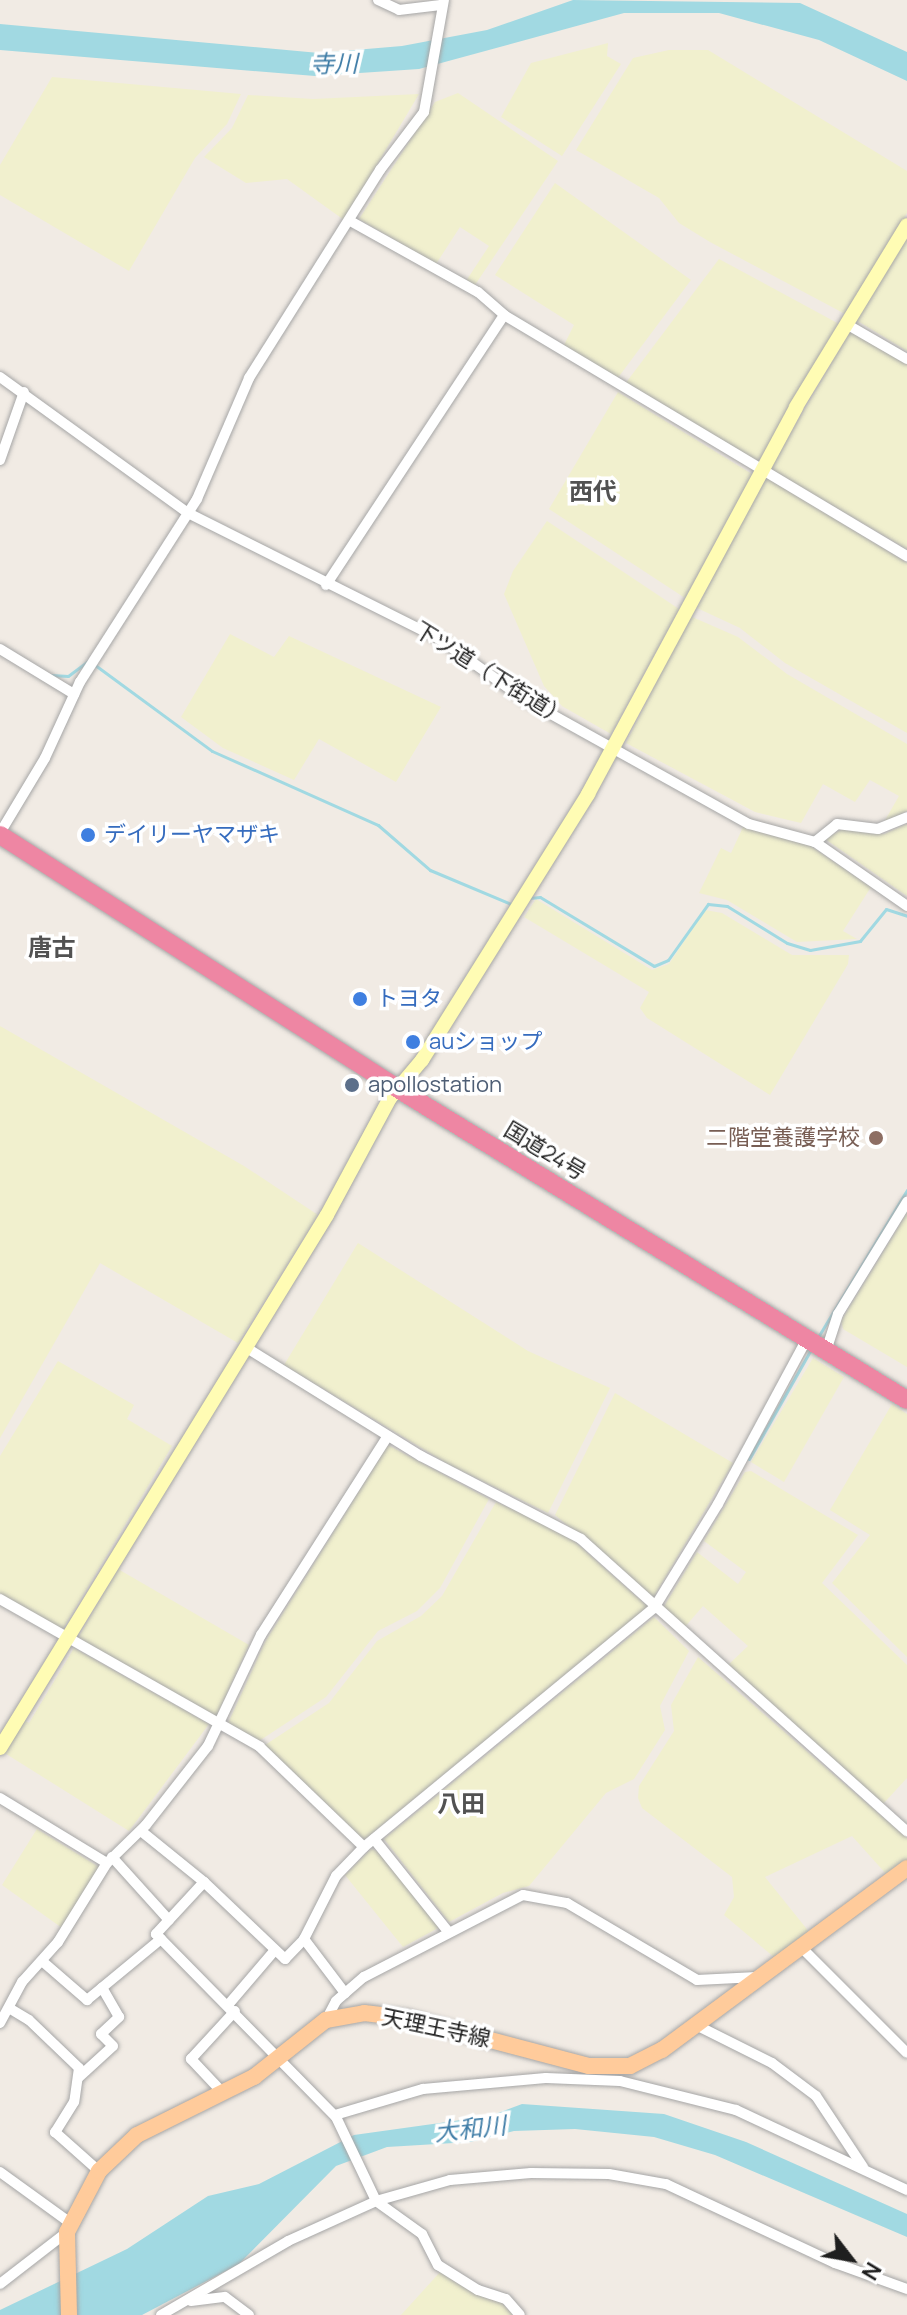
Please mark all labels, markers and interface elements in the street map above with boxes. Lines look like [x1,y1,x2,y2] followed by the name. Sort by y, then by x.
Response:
[310,48,358,78] water label: 寺川
[569,477,617,505] district label: 西代
[409,616,573,732] street label: 下ツ道（下街道）
[104,822,280,848] place label: デイリーヤマザキ
[79,826,97,844] marker: デイリーヤマザキ
[28,933,76,961] district label: 唐古
[376,986,442,1012] place label: トヨタ
[351,990,369,1008] marker: トヨタ
[429,1029,542,1055] place label: auショップ
[404,1033,422,1051] marker: auショップ
[368,1072,502,1098] place label: apollostation
[343,1076,361,1094] marker: apollostation
[499,1116,591,1186] street label: 国道24号
[706,1125,860,1151] place label: 二階堂養護学校
[867,1129,885,1147] marker: 二階堂養護学校
[437,1789,485,1817] district label: 八田
[379,2004,493,2052] street label: 天理王寺線
[433,2110,507,2146] water label: 大和川
[811,2219,891,2299] north arrow
[855,2257,889,2286] text: N

